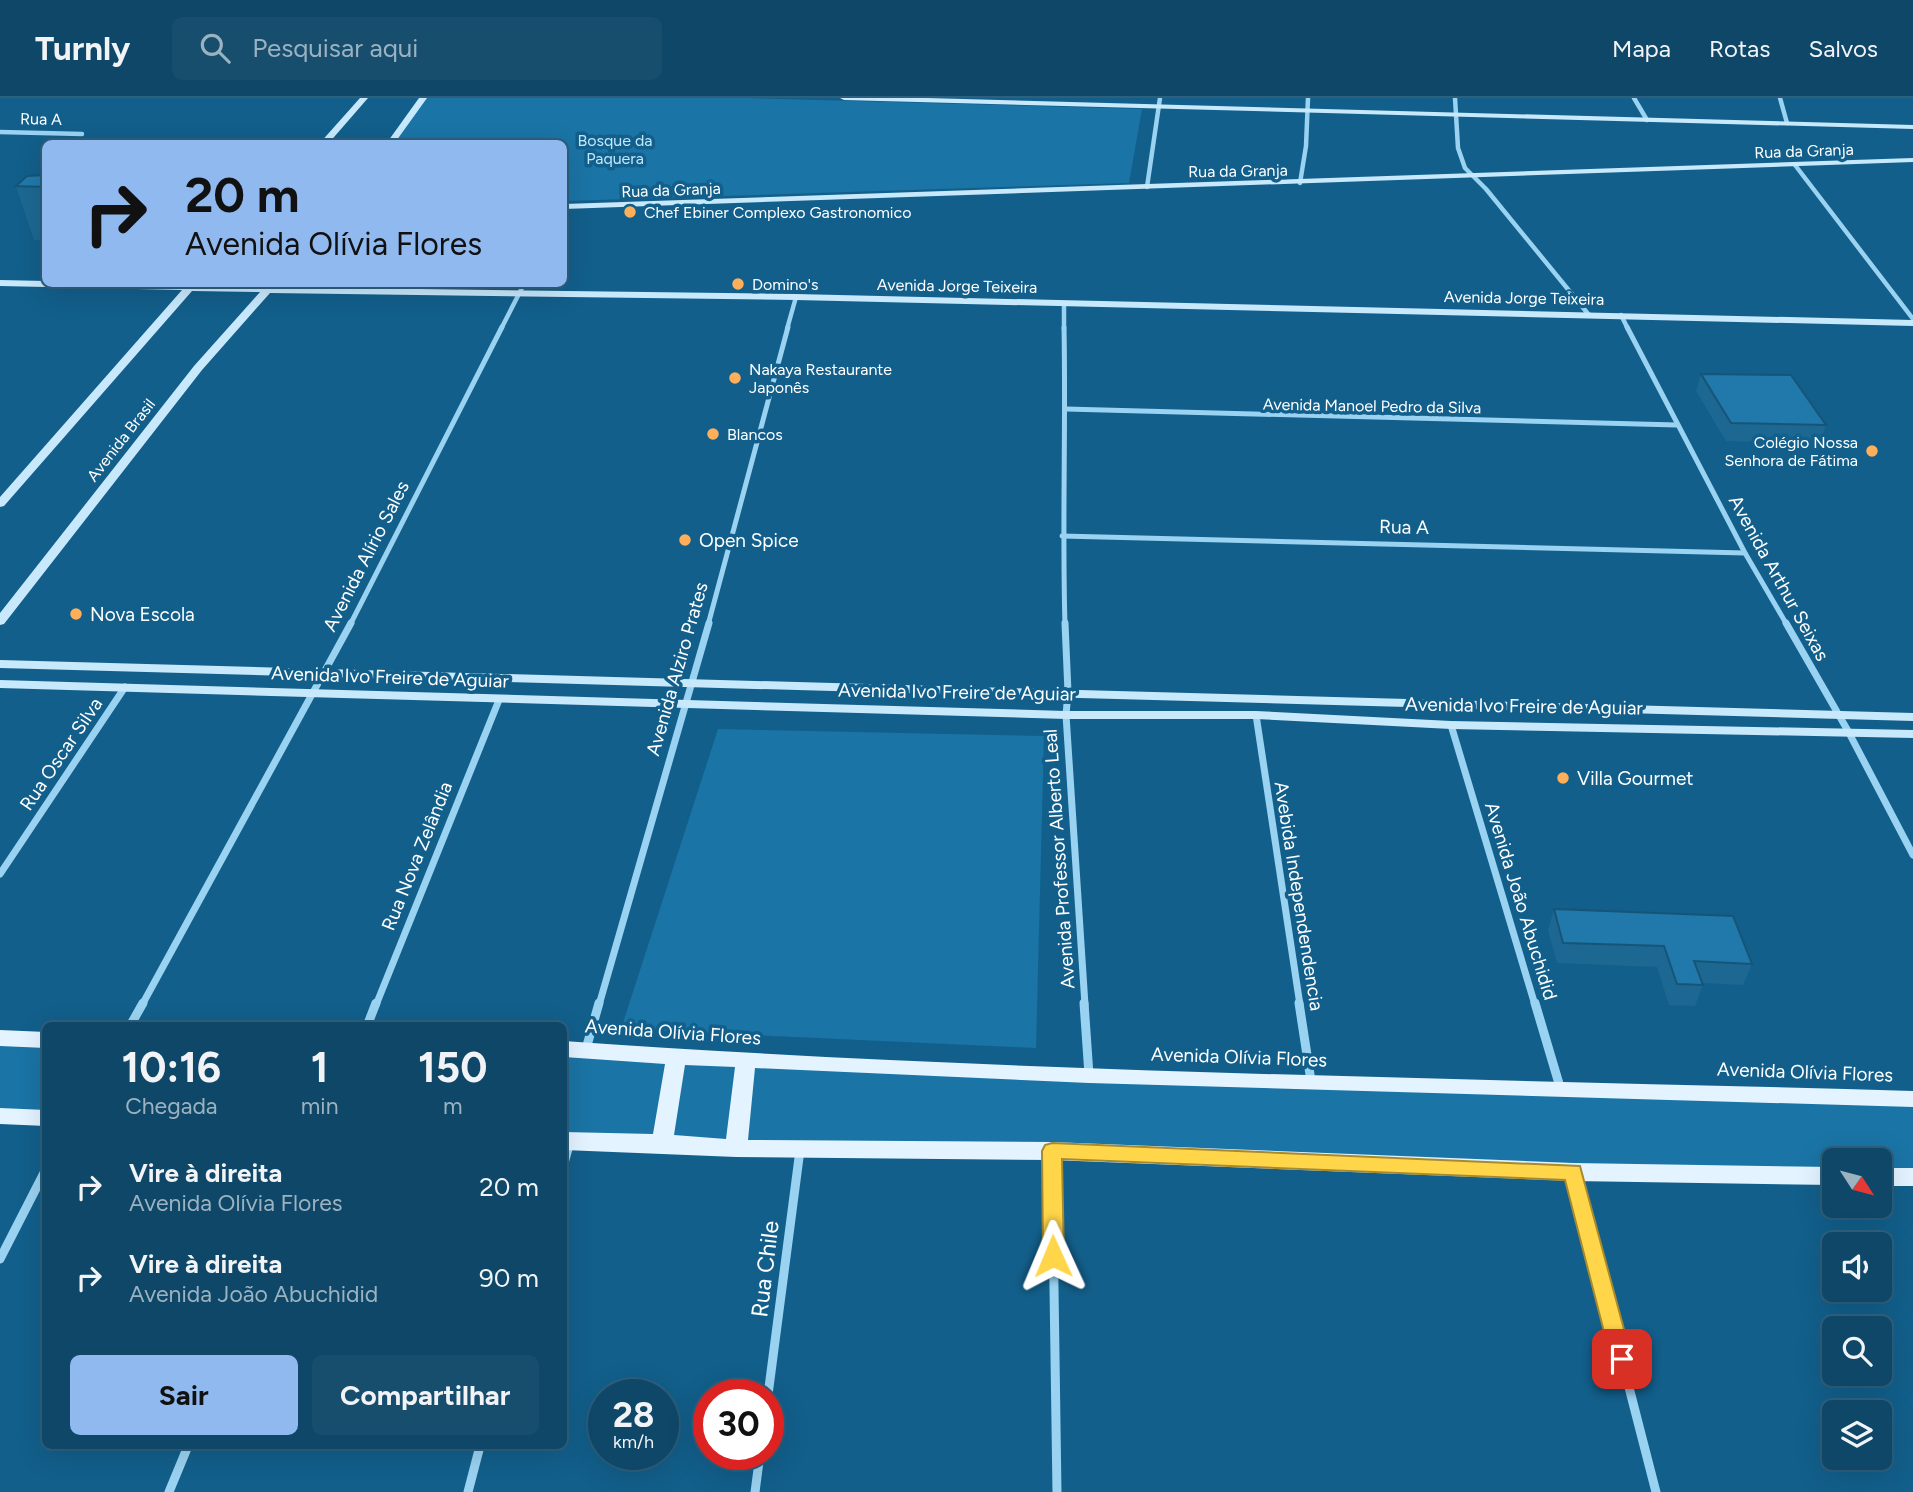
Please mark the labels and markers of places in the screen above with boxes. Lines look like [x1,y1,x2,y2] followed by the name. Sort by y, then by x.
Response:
[644,203,911,222] place label: Chef Ebiner Complexo Gastronomico
[622,204,638,220] marker: Chef Ebiner Complexo Gastronomico
[752,275,818,294] place label: Domino's
[730,276,746,292] marker: Domino's
[749,360,892,397] place label: Nakaya Restaurante Japonês
[727,370,743,386] marker: Nakaya Restaurante Japonês
[727,425,783,444] place label: Blancos
[705,426,721,442] marker: Blancos
[1724,433,1858,470] place label: Colégio Nossa Senhora de Fátima
[1864,443,1880,459] marker: Colégio Nossa Senhora de Fátima
[699,529,799,552] place label: Open Spice
[677,532,693,548] marker: Open Spice
[90,603,195,626] place label: Nova Escola
[68,606,84,622] marker: Nova Escola
[1577,767,1694,790] place label: Villa Gourmet
[1555,770,1571,786] marker: Villa Gourmet
[1592,1329,1652,1389] pin

